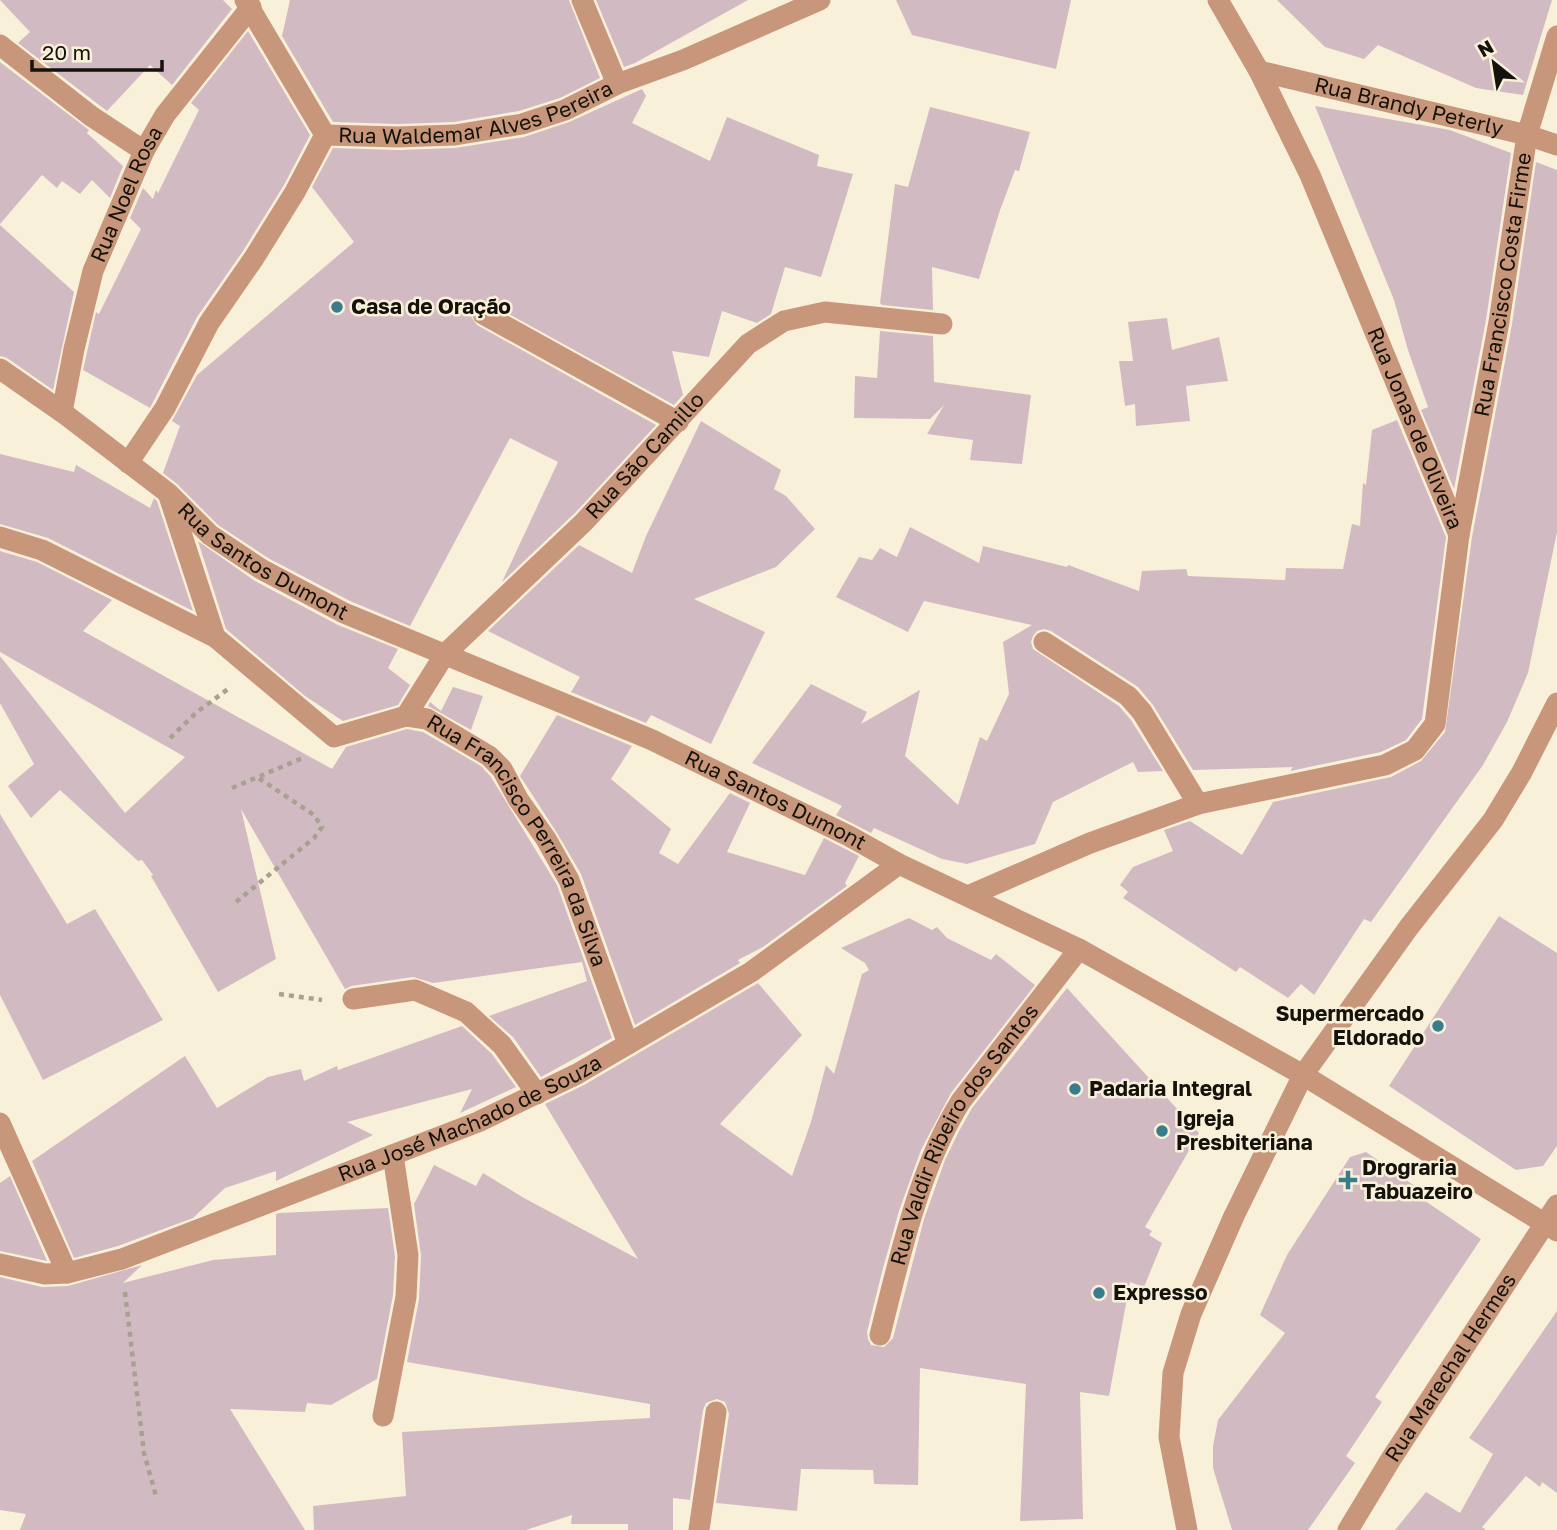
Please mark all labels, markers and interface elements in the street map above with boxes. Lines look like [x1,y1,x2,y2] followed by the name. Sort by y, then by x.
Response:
[32,28,161,72] scale bar
[1459,28,1529,98] north arrow
[1473,34,1497,61] text: N
[42,39,91,65] text: 20 m
[1312,71,1506,141] street label: Rua Brandy Peterly
[338,74,617,149] street label: Rua Waldemar Alves Pereira
[84,121,168,266] street label: Rua Noel Rosa
[1468,151,1536,419] street label: Rua Francisco Costa Firme
[351,293,511,319] place label: Casa de Oração
[329,299,345,315] marker: Casa de Oração
[1362,323,1469,533] street label: Rua Jonas de Oliveira
[579,386,709,524] street label: Rua São Camillo
[173,496,353,625] street label: Rua Santos Dumont
[422,708,613,970] street label: Rua Francisco Perreira da Silva
[681,744,871,855] street label: Rua Santos Dumont
[884,998,1044,1268] street label: Rua Valdir Ribeiro dos Santos
[1276,1000,1424,1050] place label: Supermercado Eldorado
[1430,1018,1446,1034] marker: Supermercado Eldorado
[334,1049,606,1187] street label: Rua José Machado de Souza
[1089,1075,1252,1101] place label: Padaria Integral
[1067,1081,1083,1097] marker: Padaria Integral
[1176,1105,1313,1155] place label: Igreja Presbiteriana
[1154,1123,1170,1139] marker: Igreja Presbiteriana
[1362,1154,1473,1204] place label: Drograria Tabuazeiro
[1340,1172,1356,1188] marker: Drograria Tabuazeiro
[1379,1268,1521,1467] street label: Rua Marechal Hermes
[1113,1279,1208,1305] place label: Expresso
[1091,1285,1107,1301] marker: Expresso

